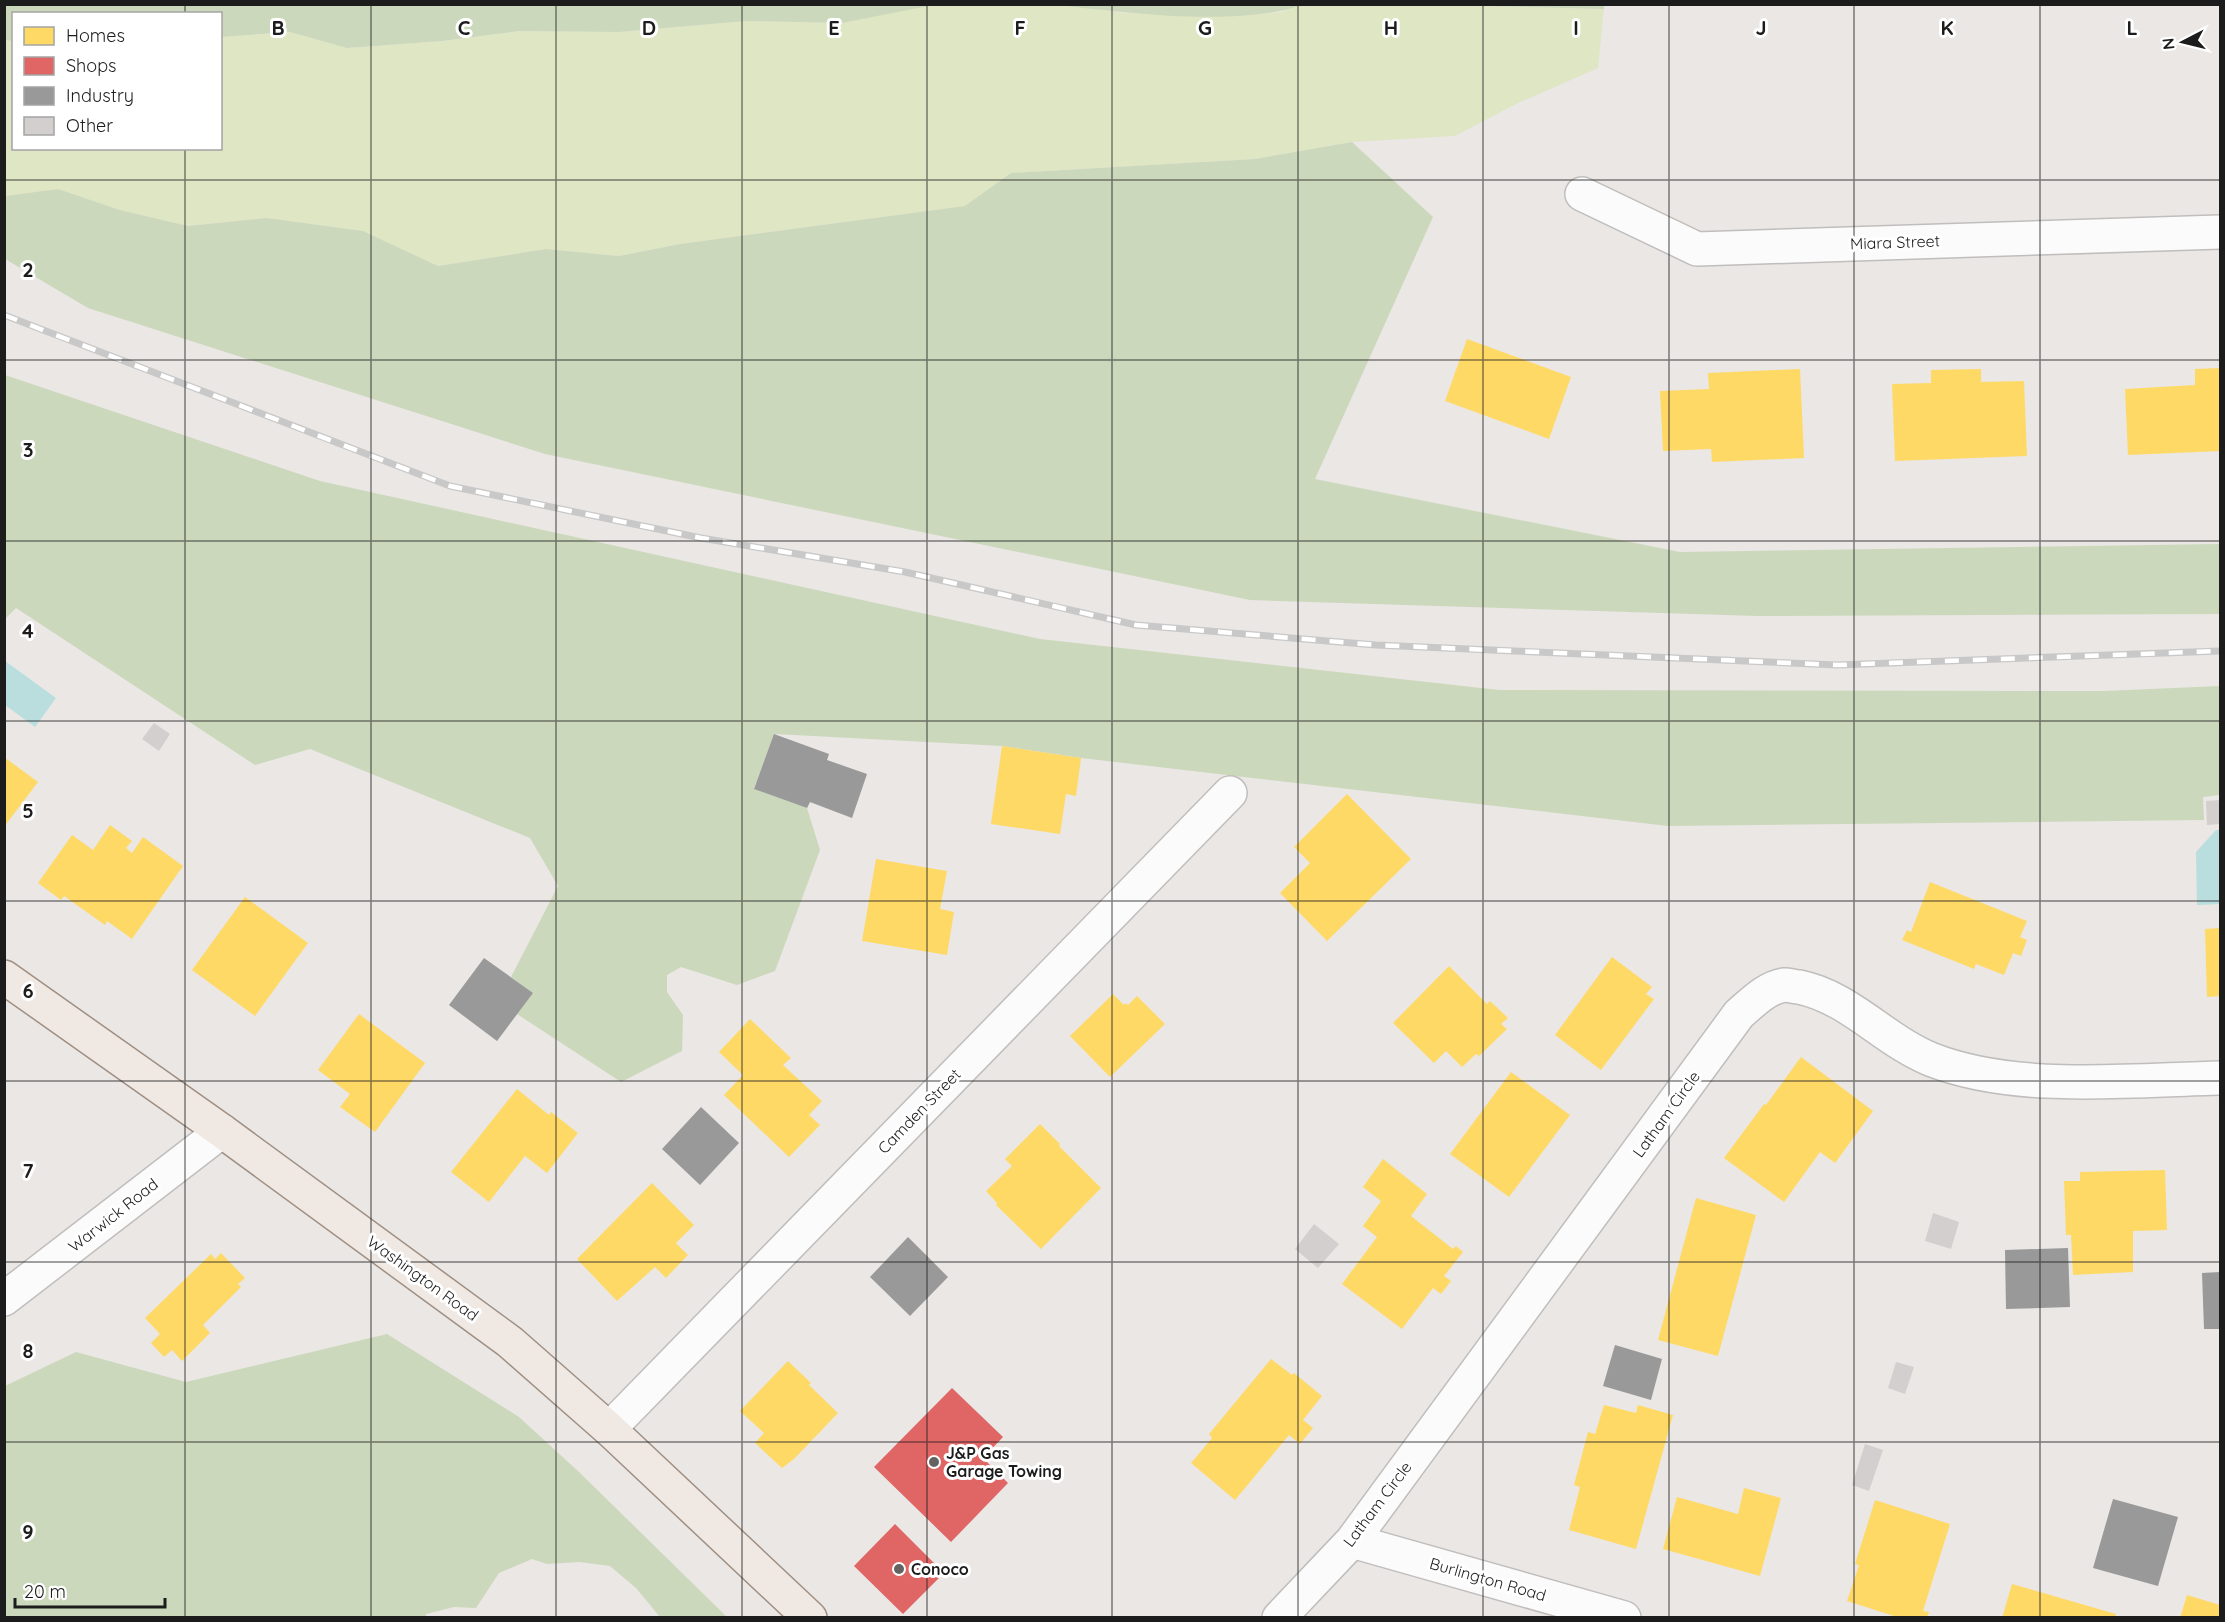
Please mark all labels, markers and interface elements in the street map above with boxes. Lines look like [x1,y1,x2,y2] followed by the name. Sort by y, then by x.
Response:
[12,12,222,150] legend
[2153,12,2213,72] north arrow
[271,15,285,40] text: B
[458,15,471,40] text: C
[642,15,656,40] text: D
[828,15,840,40] text: E
[1014,15,1026,40] text: F
[1198,15,1212,40] text: G
[1384,15,1398,40] text: H
[1573,15,1579,40] text: I
[1755,15,1767,40] text: J
[1940,15,1954,40] text: K
[2126,15,2138,40] text: L
[66,24,125,47] text: Homes
[2157,37,2179,51] text: N
[66,54,117,77] text: Shops
[66,84,134,107] text: Industry
[66,114,113,137] text: Other
[1850,230,1940,254] street label: Miara Street
[22,257,34,282] text: 2
[23,437,33,462] text: 3
[22,618,34,643] text: 4
[22,798,34,823] text: 5
[22,978,34,1003] text: 6
[873,1064,965,1158] street label: Camden Street
[1628,1067,1704,1161] street label: Latham Circle
[23,1158,34,1183] text: 7
[64,1174,162,1256] street label: Warwick Road
[363,1231,483,1325] street label: Washington Road
[23,1338,34,1363] text: 8
[946,1443,1062,1481] place label: J&P Gas Garage Towing
[927,1455,941,1469] marker: J&P Gas Garage Towing
[1338,1457,1416,1551] street label: Latham Circle
[22,1519,34,1544] text: 9
[1427,1553,1549,1605] street label: Burlington Road
[911,1559,969,1579] place label: Conoco
[892,1562,906,1576] marker: Conoco
[15,1571,165,1609] scale bar
[24,1580,66,1603] text: 20 m

